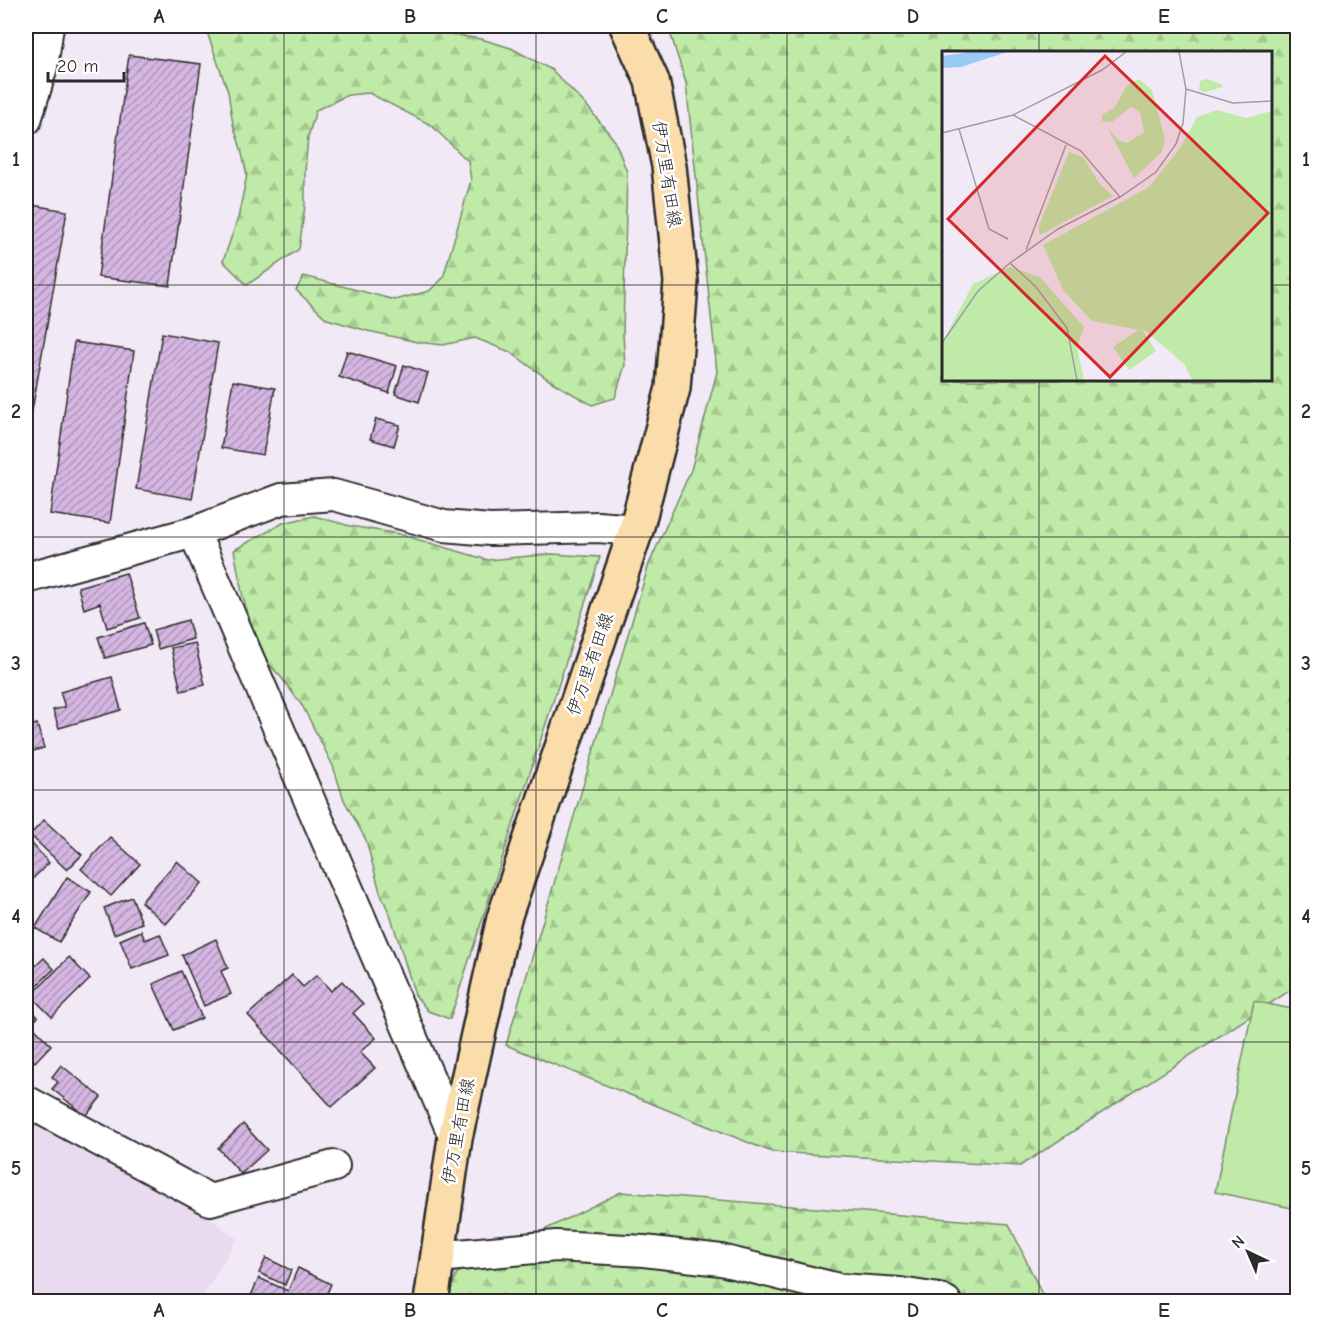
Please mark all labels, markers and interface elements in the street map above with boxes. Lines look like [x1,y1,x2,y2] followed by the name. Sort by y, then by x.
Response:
[153,5,165,28] text: A
[404,5,416,28] text: B
[656,5,668,28] text: C
[907,5,919,28] text: D
[1158,5,1170,28] text: E
[48,45,124,83] scale bar
[942,51,1272,381] inset map
[57,56,98,77] text: 20 m
[648,119,685,229] street label: 伊万里有田線
[12,148,20,171] text: 1
[1302,148,1310,171] text: 1
[11,400,21,423] text: 2
[1301,400,1311,423] text: 2
[563,610,618,719] street label: 伊万里有田線
[11,652,21,675] text: 3
[1301,652,1311,675] text: 3
[11,905,21,928] text: 4
[1301,905,1311,928] text: 4
[438,1076,479,1186] street label: 伊万里有田線
[11,1157,21,1180] text: 5
[1301,1157,1311,1180] text: 5
[1218,1222,1278,1282] north arrow
[1228,1232,1248,1252] text: N
[153,1299,165,1322] text: A
[404,1299,416,1322] text: B
[656,1299,668,1322] text: C
[907,1299,919,1322] text: D
[1158,1299,1170,1322] text: E

